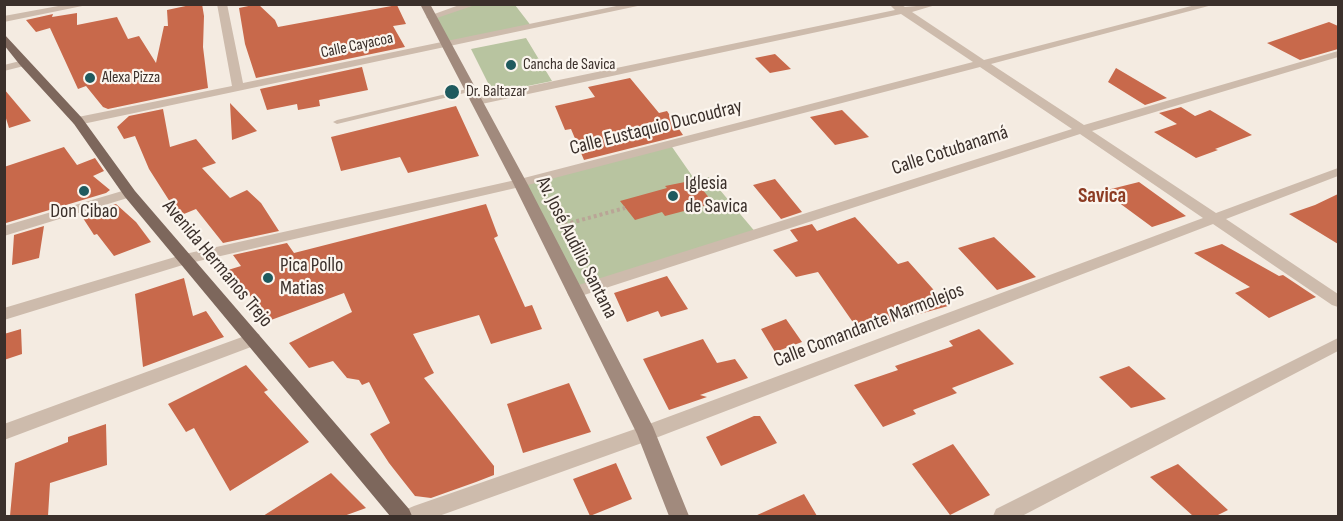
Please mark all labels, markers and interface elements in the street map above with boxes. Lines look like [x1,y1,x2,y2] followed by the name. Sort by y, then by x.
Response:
[319,29,395,63] street label: Calle Cayacoa
[523,55,616,75] place label: Cancha de Savica
[504,58,518,72] marker: Cancha de Savica
[102,68,160,88] place label: Alexa Pizza
[83,71,97,85] marker: Alexa Pizza
[466,82,527,102] place label: Dr. Baltazar
[443,83,461,101] marker: Dr. Baltazar
[567,95,745,161] street label: Calle Eustaquio Ducoudray
[889,121,1011,181] street label: Calle Cotubanamá
[685,172,748,219] place label: Iglesia de Savica
[530,173,622,323] street label: Av. José Audilio Santana
[77,184,91,198] marker: Don Cibao
[1078,184,1126,210] district label: Savica
[666,189,680,203] marker: Iglesia de Savica
[157,195,277,333] street label: Avenida Hermanos Trejo
[50,200,118,224] place label: Don Cibao
[280,254,343,301] place label: Pica Pollo Matias
[261,271,275,285] marker: Pica Pollo Matias
[770,279,968,373] street label: Calle Comandante Marmolejos

